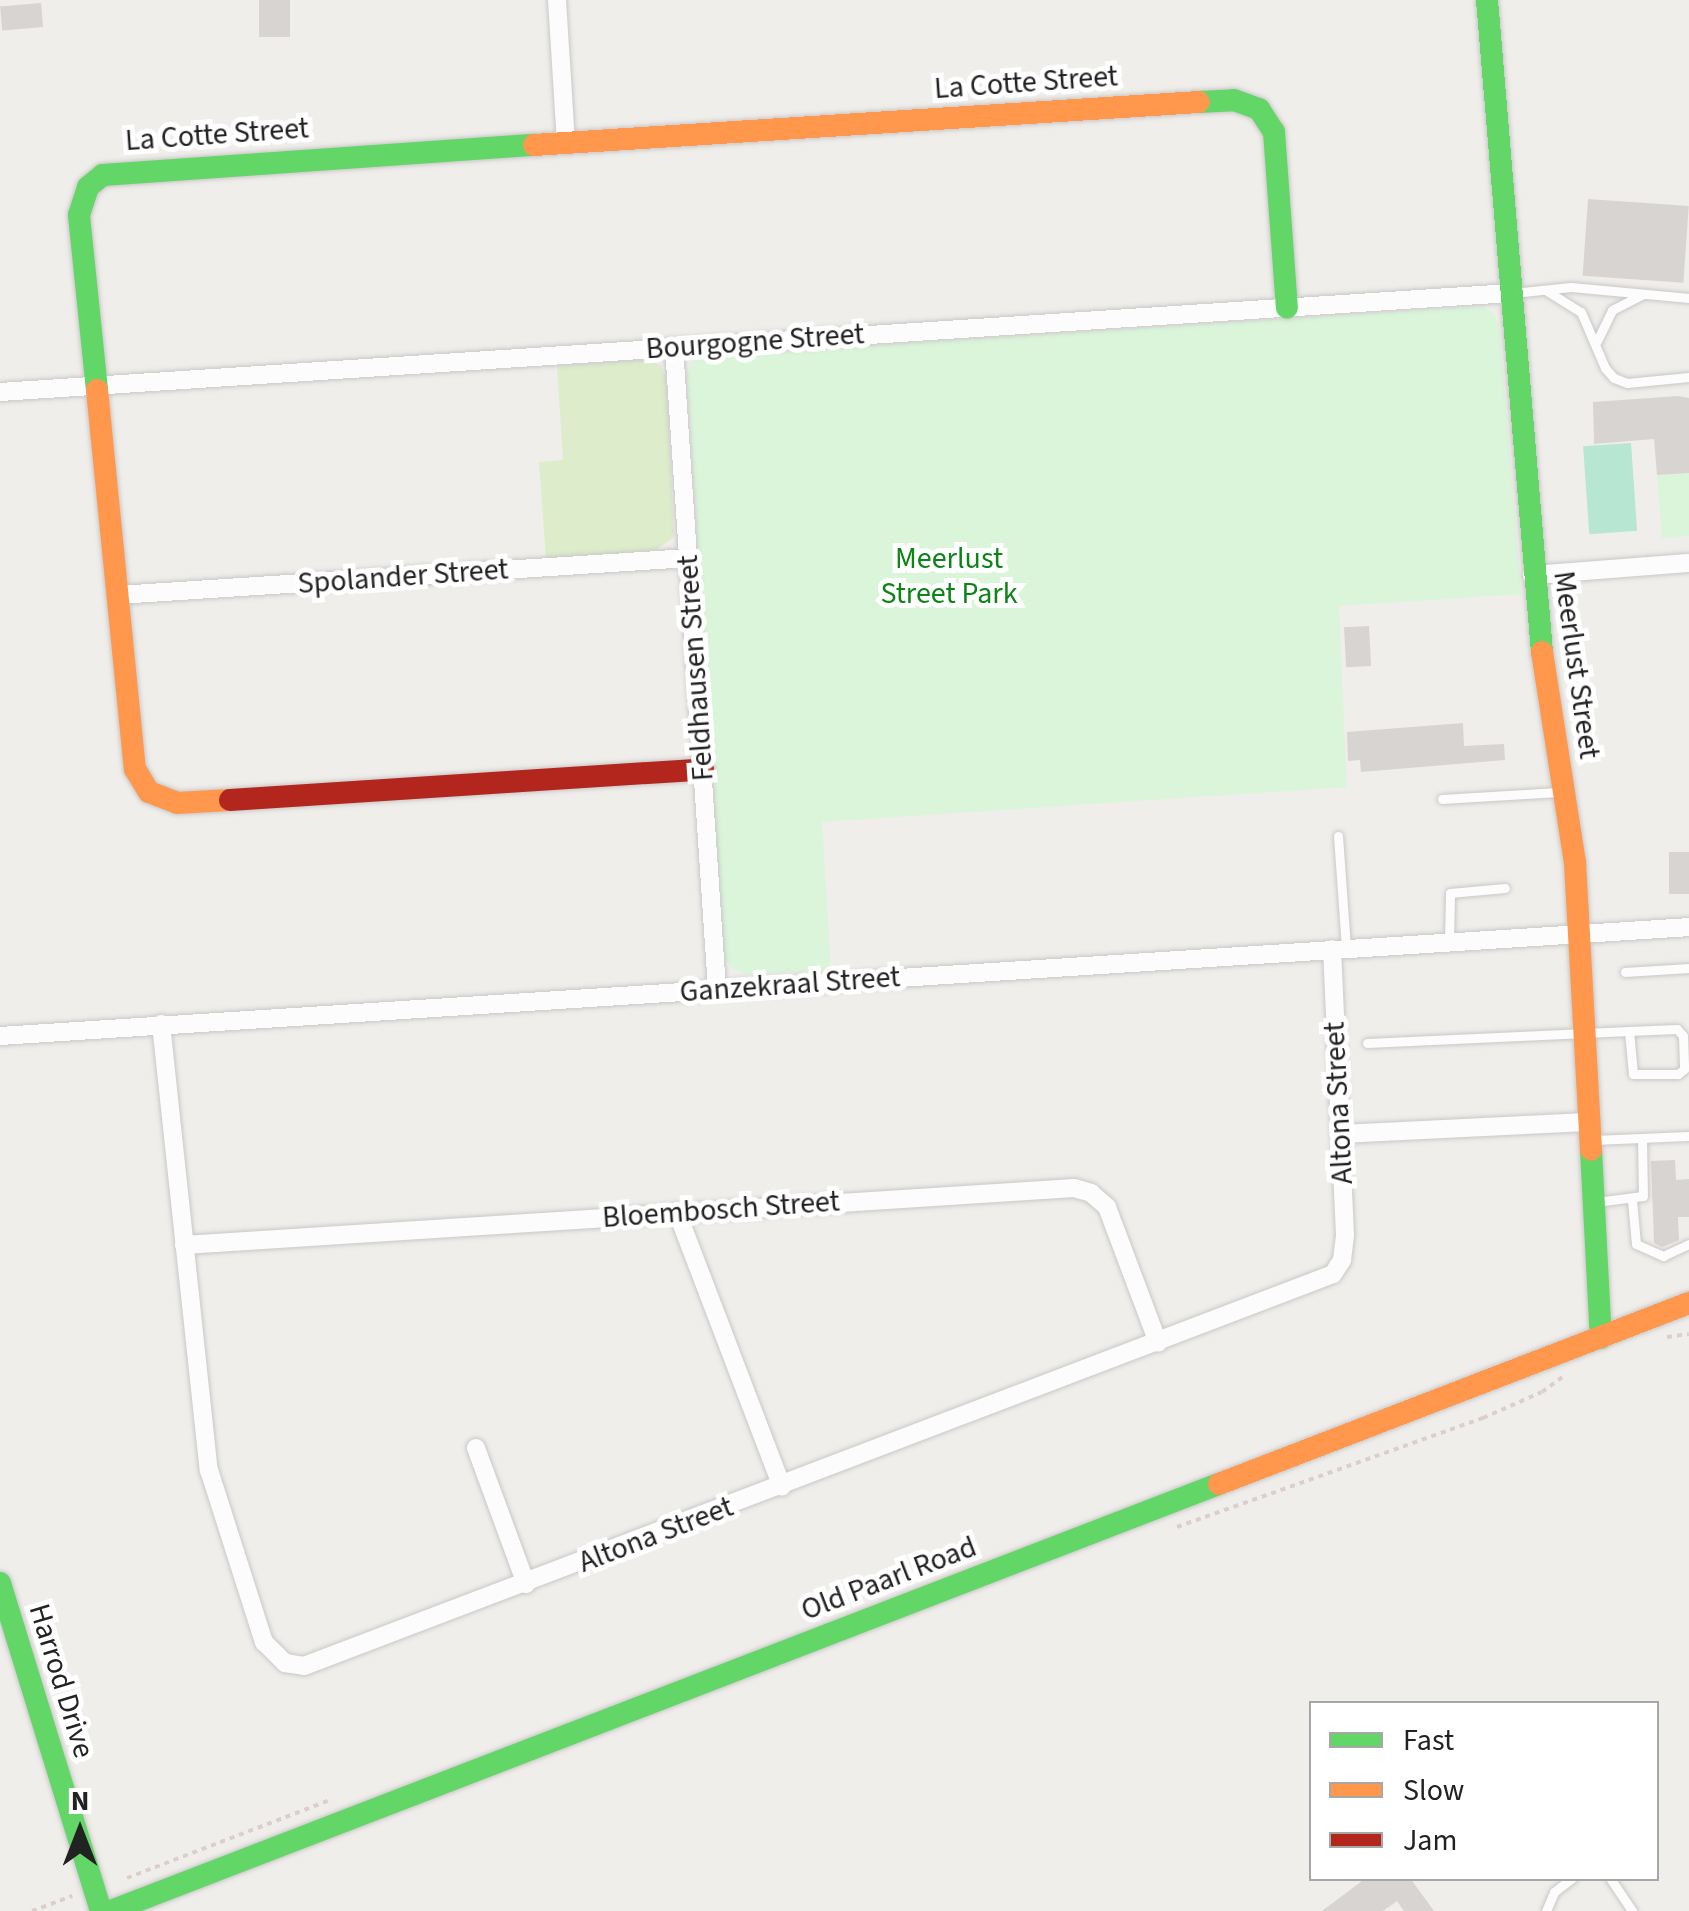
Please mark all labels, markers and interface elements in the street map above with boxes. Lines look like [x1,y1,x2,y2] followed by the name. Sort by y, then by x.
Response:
[933,59,1119,107] street label: La Cotte Street
[124,111,310,159] street label: La Cotte Street
[645,316,865,368] street label: Bourgogne Street
[880,541,1018,612] park label: Meerlust Street Park
[296,552,510,602] street label: Spolander Street
[670,554,722,782] street label: Feldhausen Street
[1545,569,1607,761] street label: Meerlust Street
[679,959,901,1011] street label: Ganzekraal Street
[1317,1021,1361,1185] street label: Altona Street
[601,1184,841,1236] street label: Bloembosch Street
[574,1489,738,1581] street label: Altona Street
[796,1529,982,1629] street label: Old Paarl Road
[21,1600,101,1762] street label: Harrod Drive
[1309,1701,1659,1881] legend
[1403,1719,1454,1762] text: Fast
[1403,1769,1464,1812] text: Slow
[30,1781,130,1881] north arrow
[71,1781,89,1821] text: N
[1403,1819,1457,1862] text: Jam

